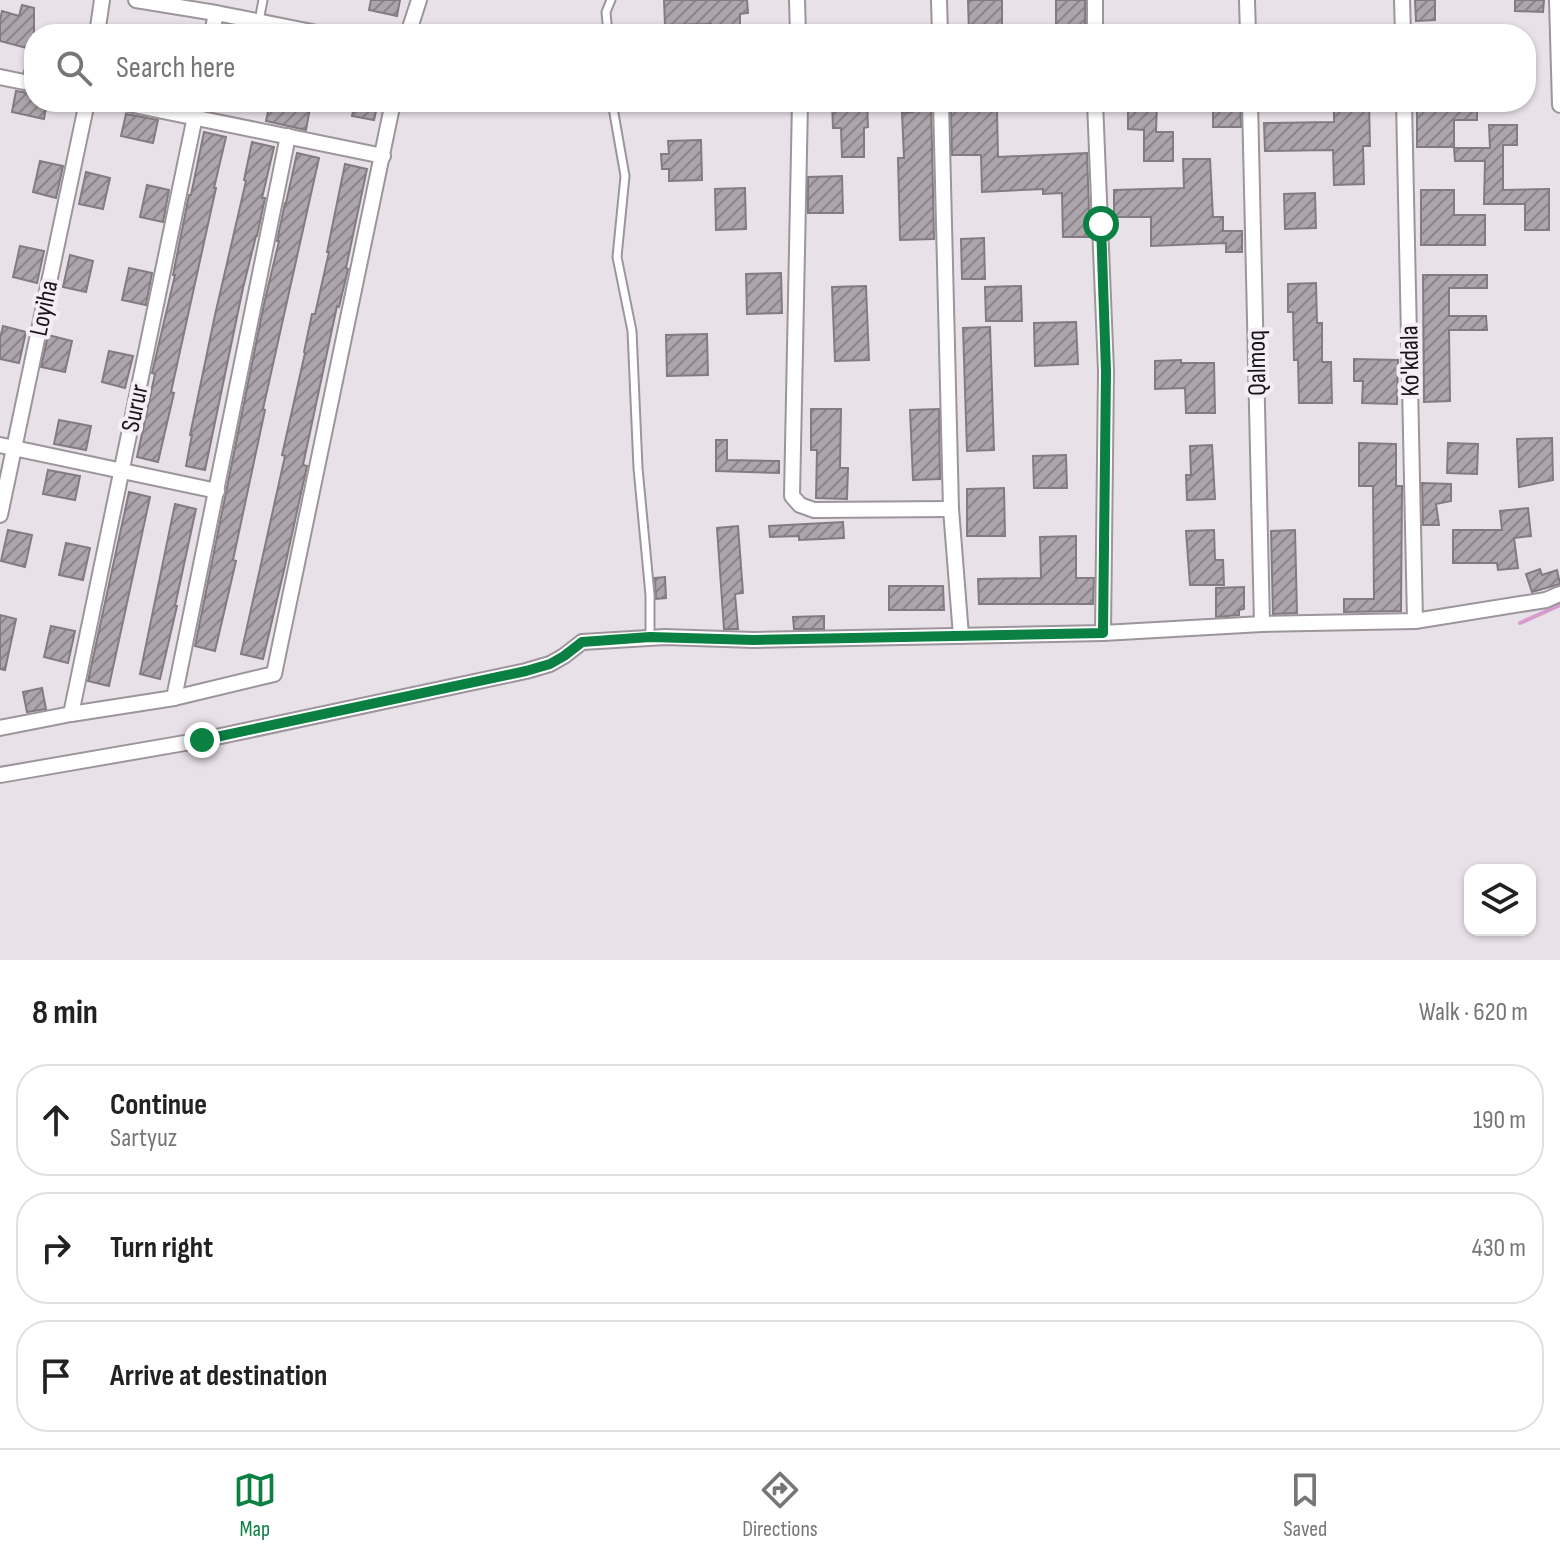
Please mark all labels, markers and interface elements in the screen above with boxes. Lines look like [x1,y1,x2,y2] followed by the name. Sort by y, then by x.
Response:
[24,24,1536,112] search box
[52,46,96,90] icon: search
[116,50,235,86] text: Search here
[1083,206,1119,242] route start
[23,278,65,339] street label: Loyiha
[1394,325,1427,397] street label: Ko'kdala
[1241,330,1274,396] street label: Qalmoq
[115,381,156,435] street label: Surur
[184,722,220,758] route end
[1464,864,1536,936] map controls
[1464,864,1536,936] button: layers
[32,992,98,1033] text: 8 min
[1419,997,1528,1028] text: Walk · 620 m
[110,1087,207,1123] text: Continue
[34,1098,78,1142] icon: ahead
[1473,1105,1526,1136] text: 190 m
[110,1123,177,1154] text: Sartyuz
[34,1226,78,1270] icon: right
[110,1230,213,1266] text: Turn right
[1472,1233,1526,1264] text: 430 m
[34,1354,78,1398] icon: arrive
[110,1358,327,1394] text: Arrive at destination
[233,1468,277,1543] tab: Map
[742,1468,818,1543] tab: Directions
[1283,1468,1327,1543] tab: Saved

